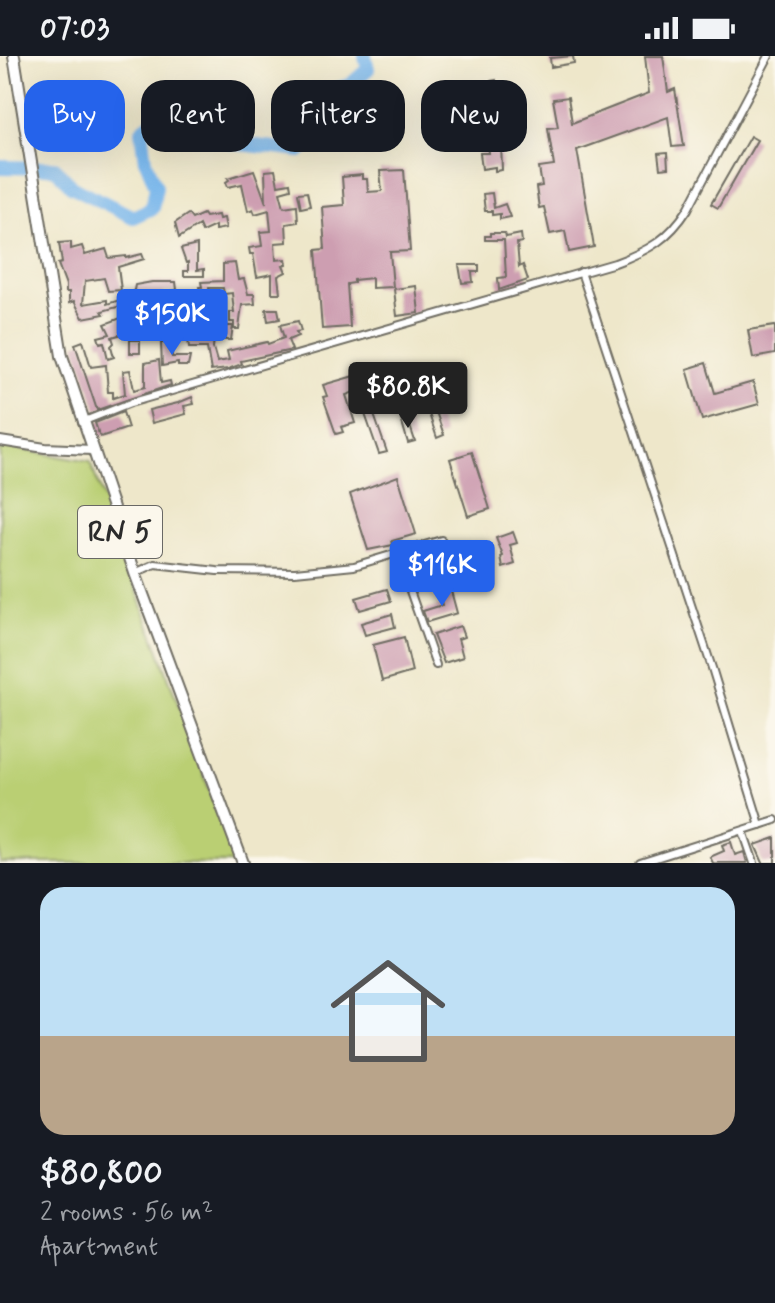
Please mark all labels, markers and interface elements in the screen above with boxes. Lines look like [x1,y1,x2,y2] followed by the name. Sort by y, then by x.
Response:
[40,9,109,48] text: 07:03
[24,80,125,152] chip: Buy
[141,80,255,152] chip: Rent
[271,80,405,152] chip: Filters
[421,80,527,152] chip: New
[116,289,228,357] pin: $150K
[135,298,209,332] text: $150K
[343,362,473,430] pin: $80.8K
[366,371,450,405] text: $80.8K
[78,506,162,558] road number: RN 5
[386,540,498,608] pin: $116K
[408,549,476,583] text: $116K
[316,939,460,1083] icon: home
[40,1151,163,1196] text: $80,800
[40,1196,213,1230] text: 2 rooms · 56 m²
[40,1230,158,1264] text: Apartment

